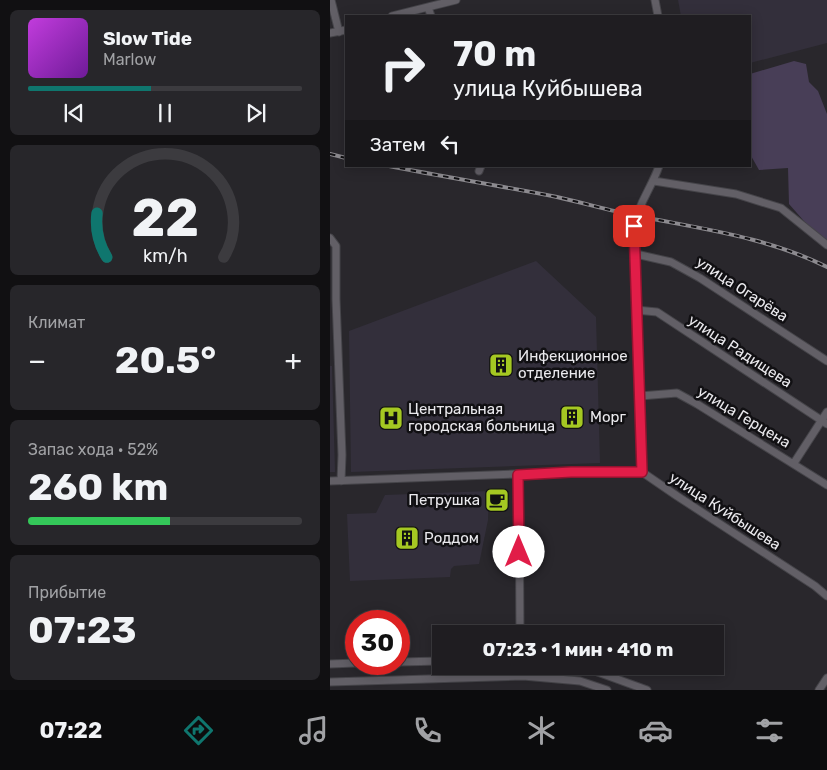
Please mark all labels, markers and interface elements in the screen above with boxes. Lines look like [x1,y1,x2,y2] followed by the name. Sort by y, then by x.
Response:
[103,27,192,50] text: Slow Tide
[453,33,536,75] text: 70 m
[370,35,435,100] icon: right
[103,50,156,69] text: Marlow
[453,75,643,102] text: улица Куйбышева
[60,99,88,127] icon: previous
[151,99,179,127] icon: pause
[242,99,270,127] icon: next
[436,130,464,158] icon: left
[370,133,426,156] text: Затем
[131,187,199,249] text: 22
[613,205,655,247] pin
[620,212,648,240] icon: arrive
[143,245,187,266] text: km/h
[693,253,791,325] street label: улица Огарёва
[685,311,795,391] street label: улица Радищева
[28,313,85,332] text: Климат
[115,337,216,383] text: 20.5°
[28,344,46,377] text: −
[285,344,302,377] text: +
[518,347,628,382] place label: Инфекционное отделение
[488,352,514,378] building icon: Инфекционное отделение
[694,382,794,452] street label: улица Герцена
[408,400,555,435] place label: Центральная городская больница
[559,404,585,430] building icon: Морг
[378,405,404,431] hospital icon: Центральная городская больница
[590,408,626,426] place label: Морг
[28,440,158,459] text: Запас хода · 52%
[28,464,168,510] text: 260 km
[666,468,784,554] street label: улица Куйбышева
[484,487,510,513] cafe icon: Петрушка
[408,491,480,509] place label: Петрушка
[394,525,420,551] building icon: Роддом
[492,525,544,577] position arrow
[424,529,479,547] place label: Роддом
[28,583,106,602] text: Прибытие
[28,607,136,653] text: 07:23
[345,610,410,675] speed limit sign: 30
[483,638,673,661] text: 07:23 · 1 мин · 410 m
[181,713,216,748] icon: directions
[296,713,331,748] icon: music
[410,713,445,748] icon: phone
[524,713,559,748] icon: climate
[638,713,673,748] icon: car
[752,713,787,748] icon: filters
[40,717,102,744] text: 07:22

